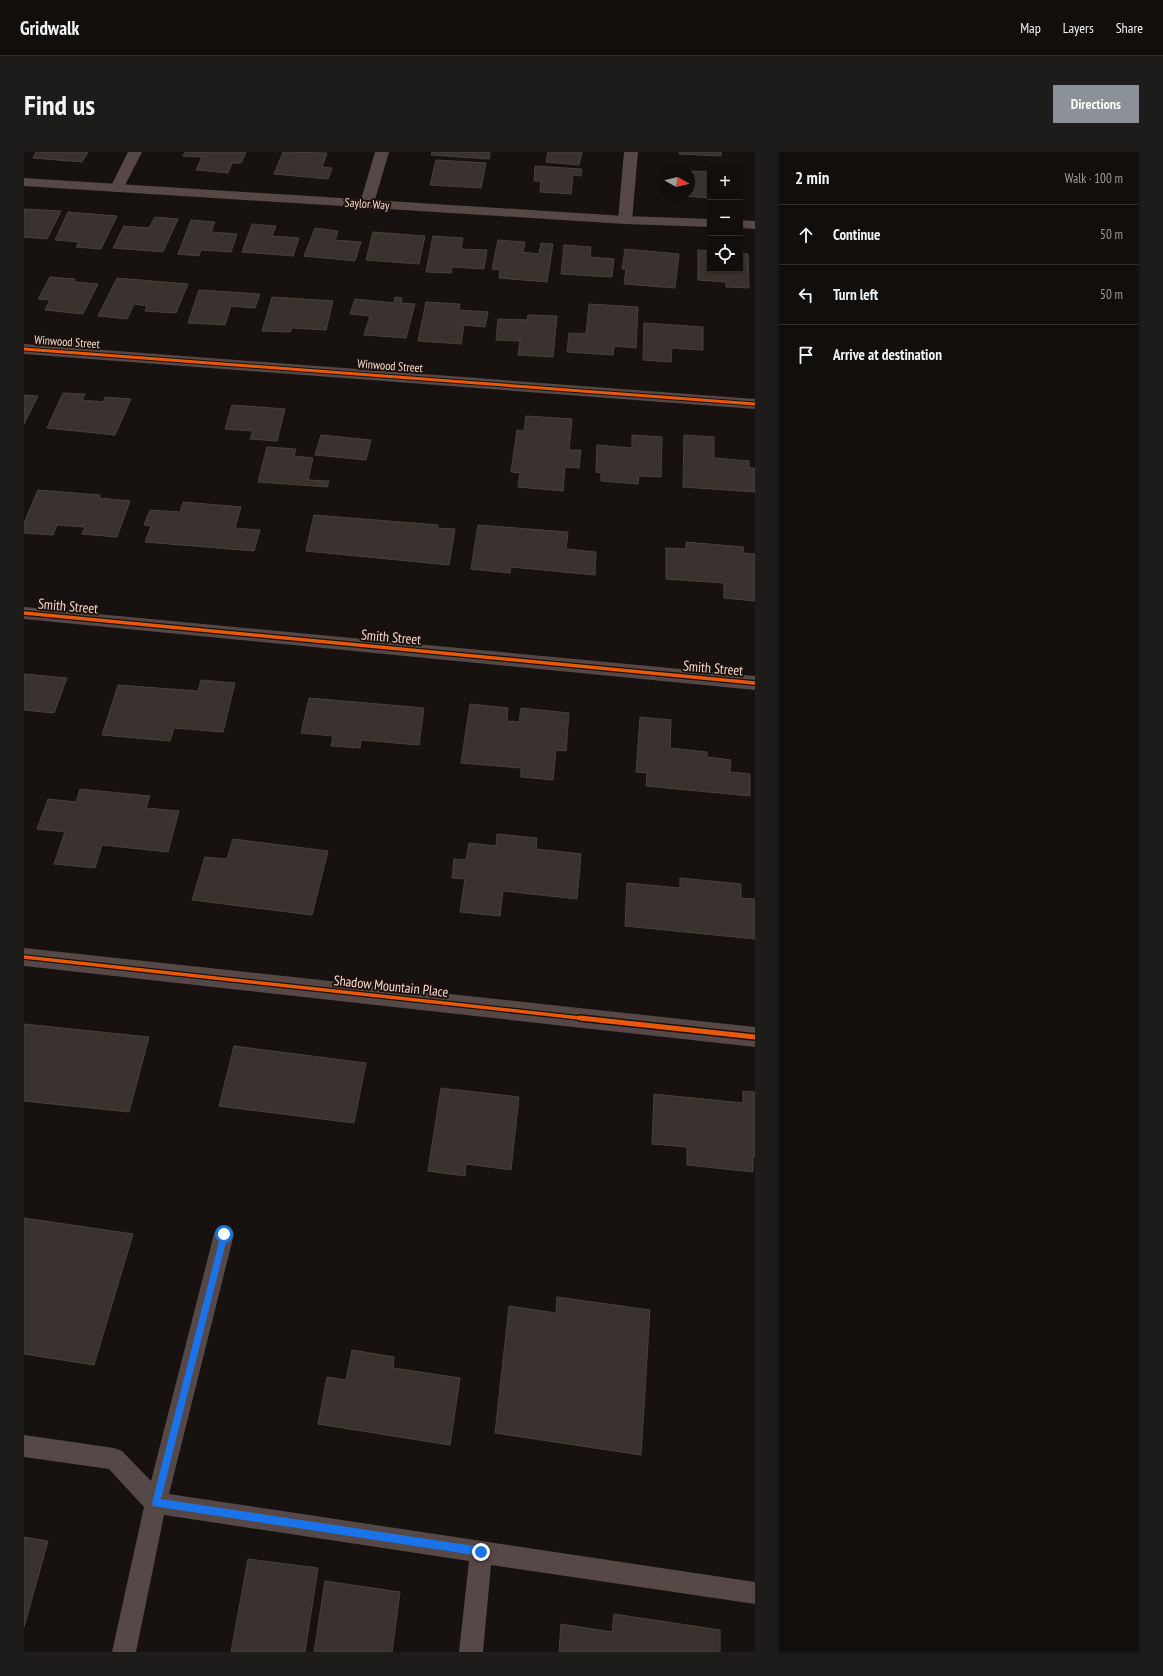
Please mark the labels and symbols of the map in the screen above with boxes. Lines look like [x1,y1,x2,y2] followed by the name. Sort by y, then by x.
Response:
[659,164,695,200] north arrow
[344,194,391,213] street label: Saylor Way
[34,332,101,351] street label: Winwood Street
[357,356,424,375] street label: Winwood Street
[37,594,99,618] street label: Smith Street
[360,625,422,649] street label: Smith Street
[682,656,744,680] street label: Smith Street
[333,971,449,1001] street label: Shadow Mountain Place
[215,1225,233,1243] route start
[472,1543,490,1561] route end

